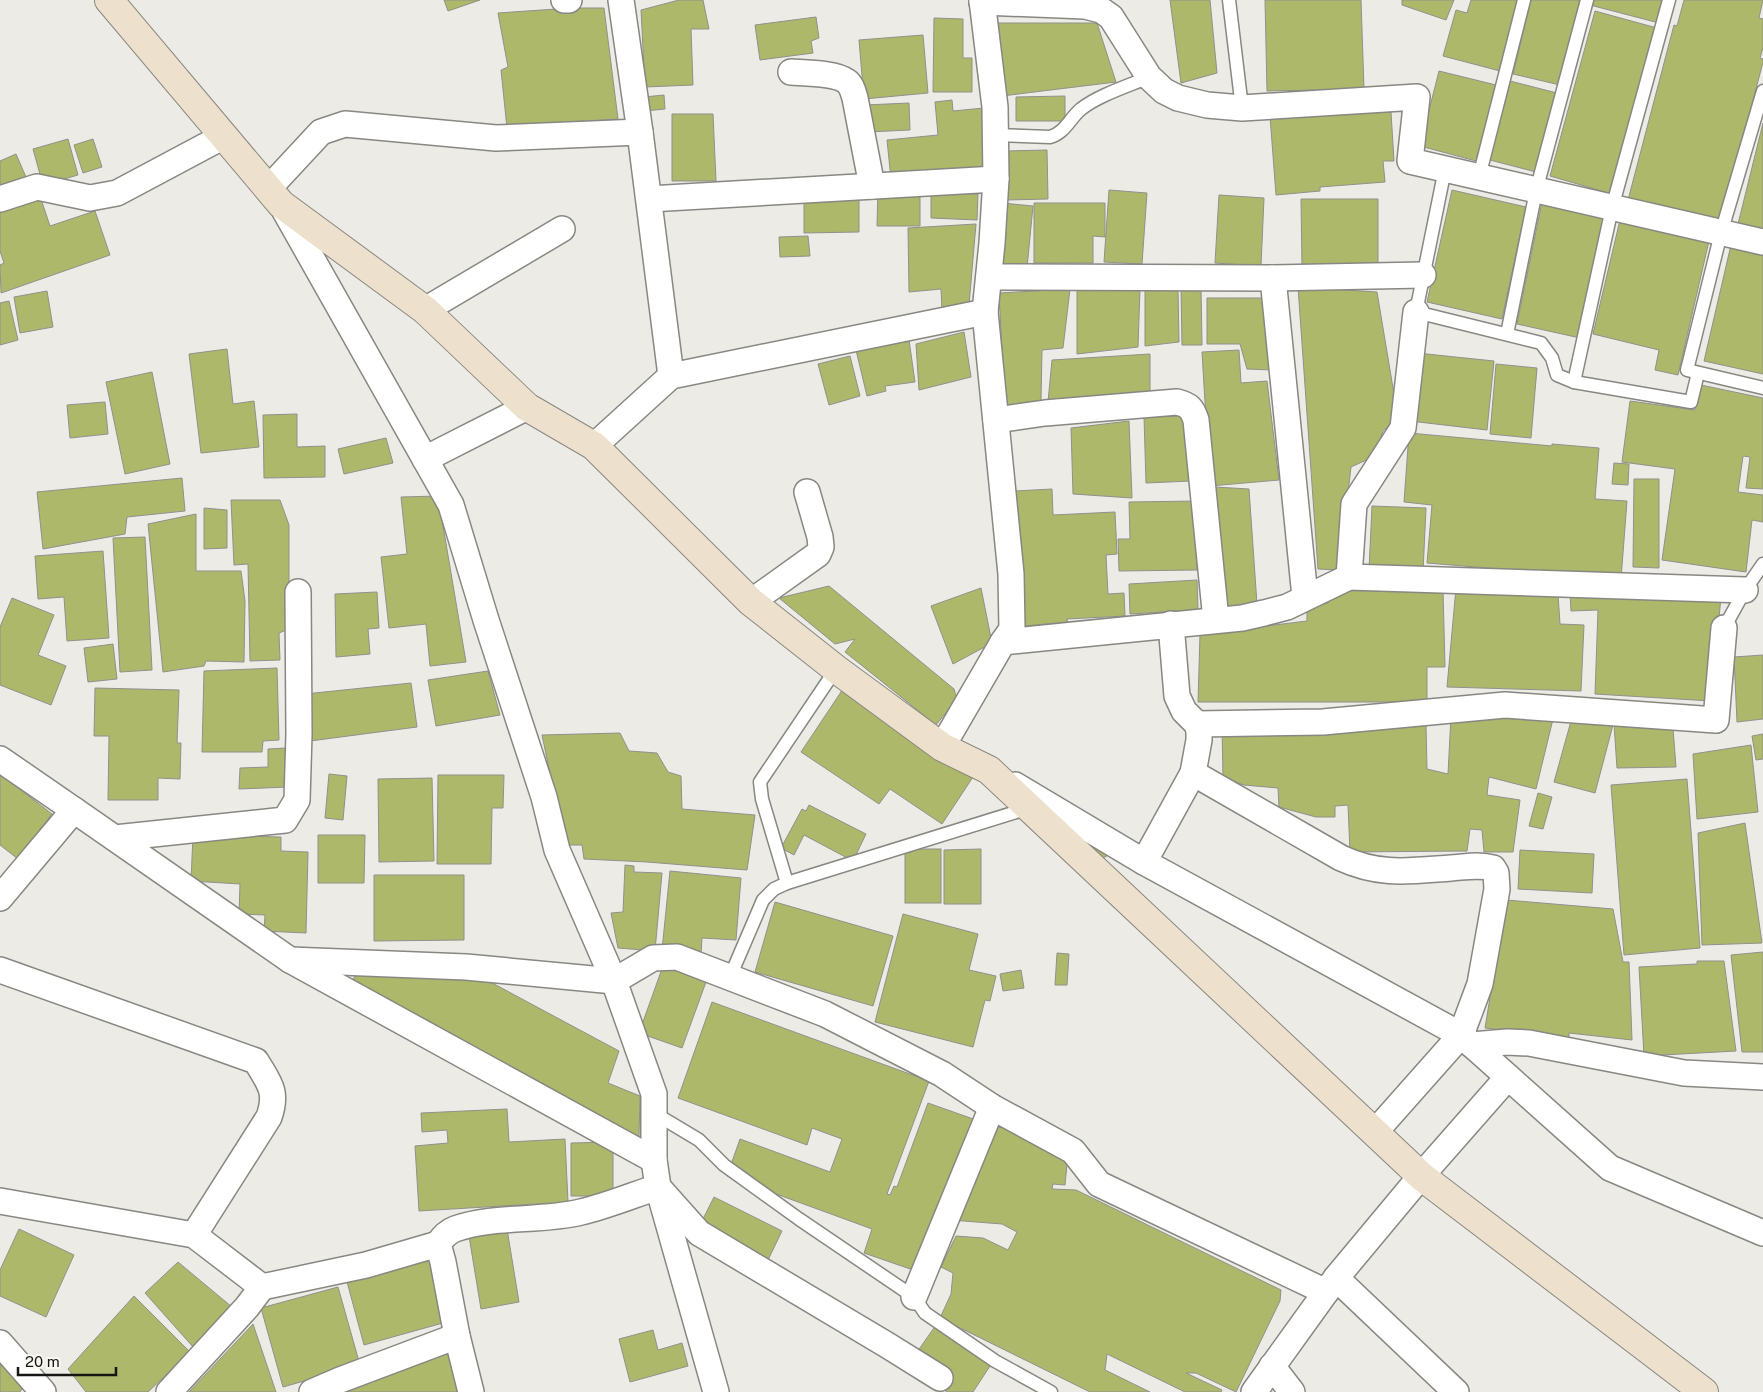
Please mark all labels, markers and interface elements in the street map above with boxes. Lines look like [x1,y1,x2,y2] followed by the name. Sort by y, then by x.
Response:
[18,1344,115,1376] scale bar
[25,1353,60,1370] text: 20 m

